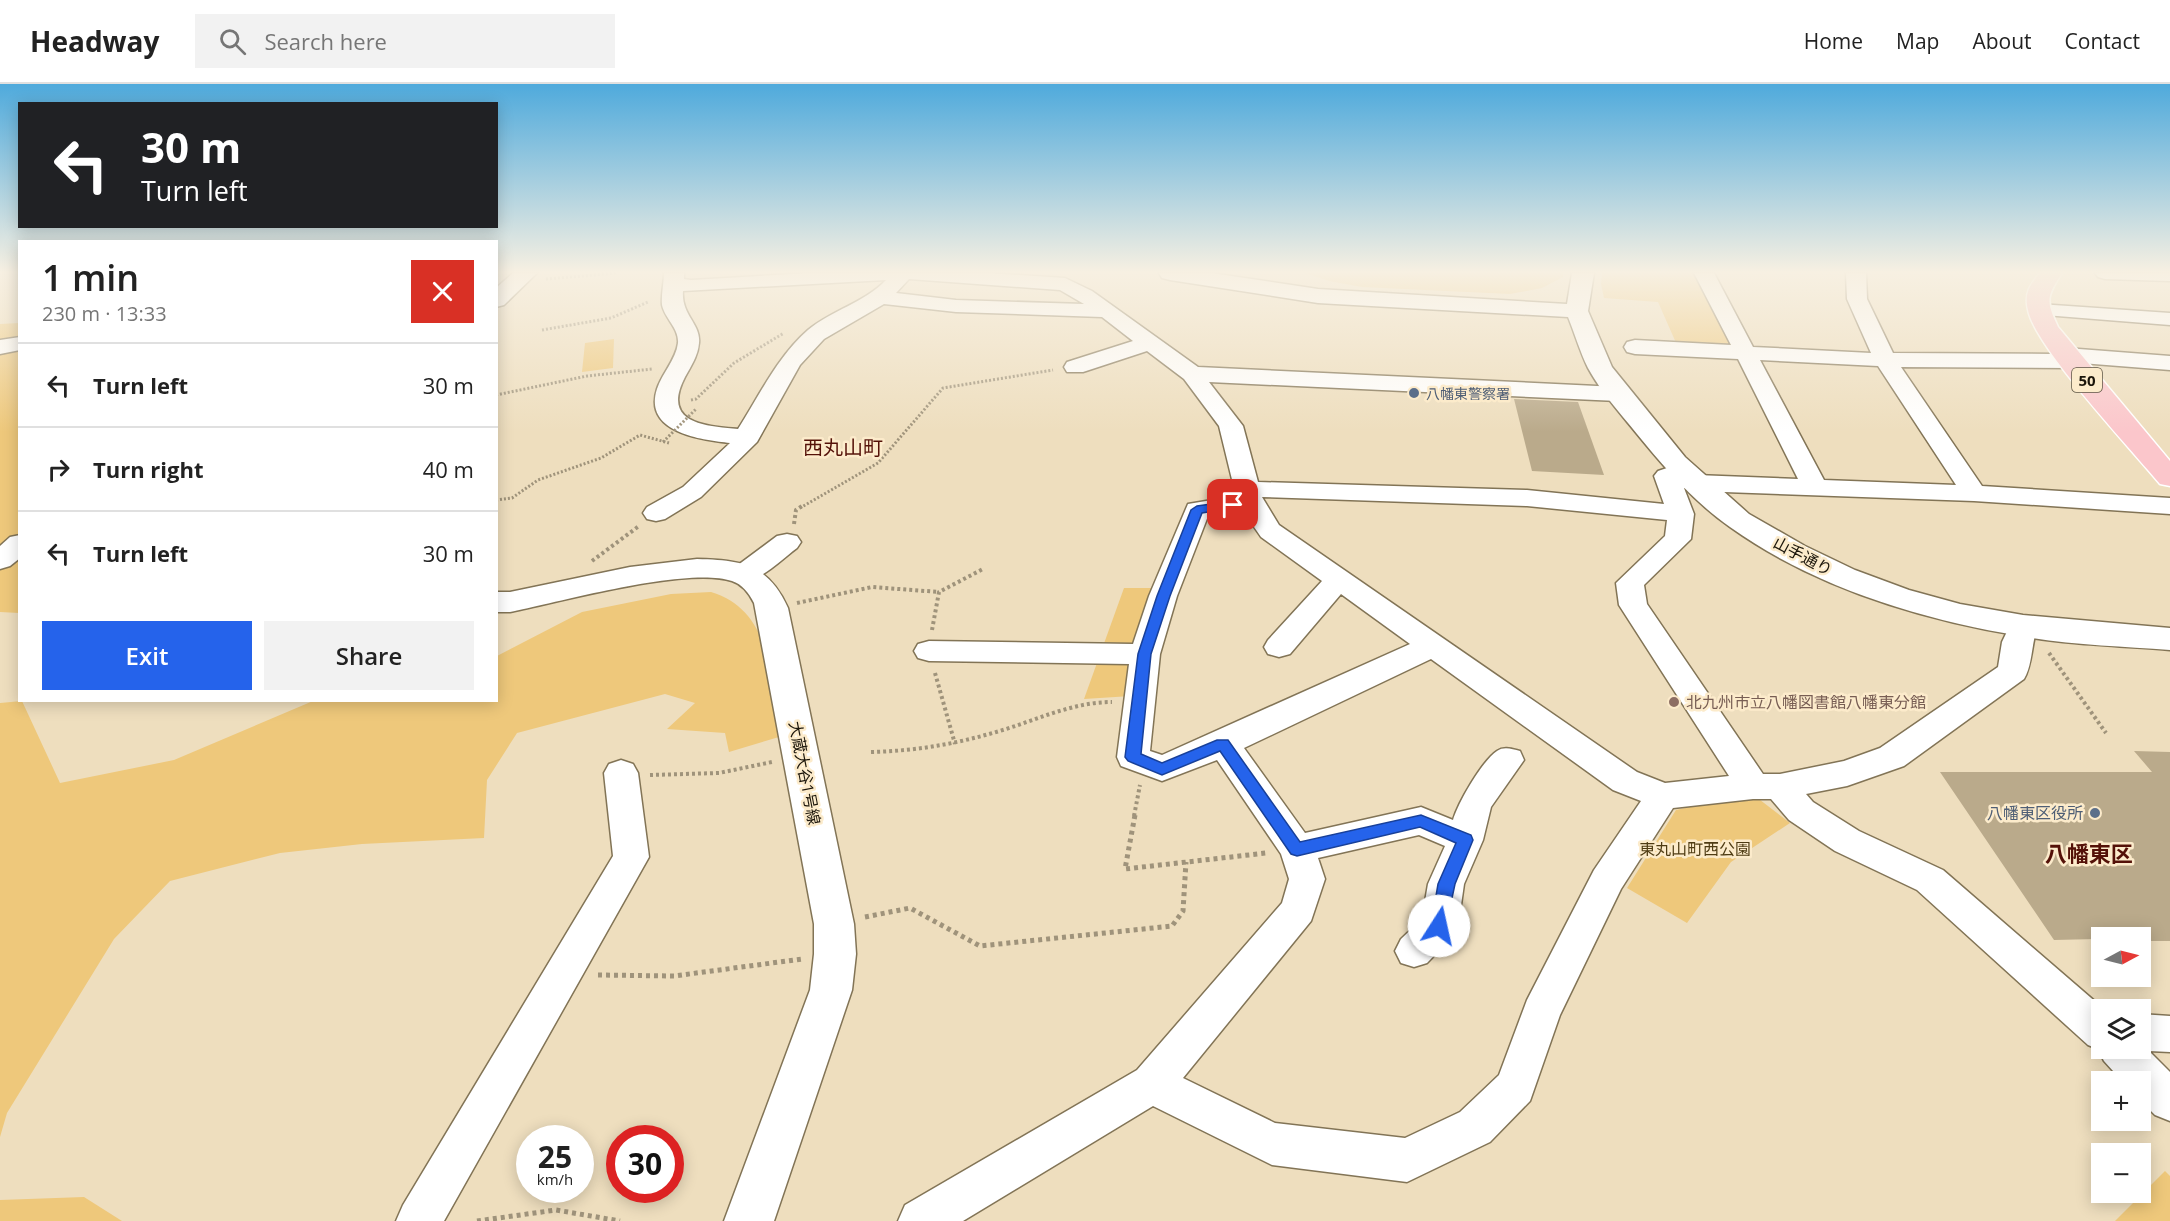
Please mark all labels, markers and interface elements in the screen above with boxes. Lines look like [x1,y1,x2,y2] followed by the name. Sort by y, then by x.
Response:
[195,14,615,68] search box
[30,22,159,60] text: Headway
[216,25,249,58] icon: search
[264,26,387,56] text: Search here
[1804,27,1863,55] text: Home
[1896,27,1939,55] text: Map
[1972,27,2032,55] text: About
[2065,27,2140,55] text: Contact
[141,118,241,175] text: 30 m
[42,126,120,204] icon: left
[141,172,248,209] text: Turn left
[42,253,139,302] text: 1 min
[411,260,474,323] button: close
[42,300,167,327] text: 230 m · 13:33
[2072,368,2102,392] road number: 50
[42,369,75,402] icon: left
[93,370,188,400] text: Turn left
[423,370,474,400] text: 30 m
[1426,384,1510,403] place label: 八幡東警察署
[1407,386,1421,400] marker: 八幡東警察署
[803,434,883,461] district label: 西丸山町
[42,453,75,486] icon: right
[93,454,204,484] text: Turn right
[423,454,474,484] text: 40 m
[1207,479,1258,530] pin
[1216,488,1249,521] icon: arrive
[1770,531,1836,581] street label: 山手通り
[42,537,75,570] icon: left
[93,538,188,568] text: Turn left
[423,538,474,568] text: 30 m
[42,621,252,690] button: Exit
[264,621,474,690] button: Share
[1686,691,1926,713] place label: 北九州市立八幡図書館八幡東分館
[1667,695,1681,709] marker: 北九州市立八幡図書館八幡東分館
[784,719,826,827] street label: 大蔵大谷1号線
[1987,802,2083,824] place label: 八幡東区役所
[2088,806,2102,820] marker: 八幡東区役所
[1639,838,1751,860] park label: 東丸山町西公園
[2045,838,2133,868] district label: 八幡東区
[1407,894,1471,958] position arrow
[2091,927,2151,987] north arrow
[2091,927,2151,1203] map controls
[2091,999,2151,1059] button: layers
[2091,1071,2151,1131] button: +
[606,1125,684,1203] speed limit sign: 30
[538,1136,572,1177] text: 25
[2091,1143,2151,1203] button: −
[537,1169,573,1189] text: km/h

